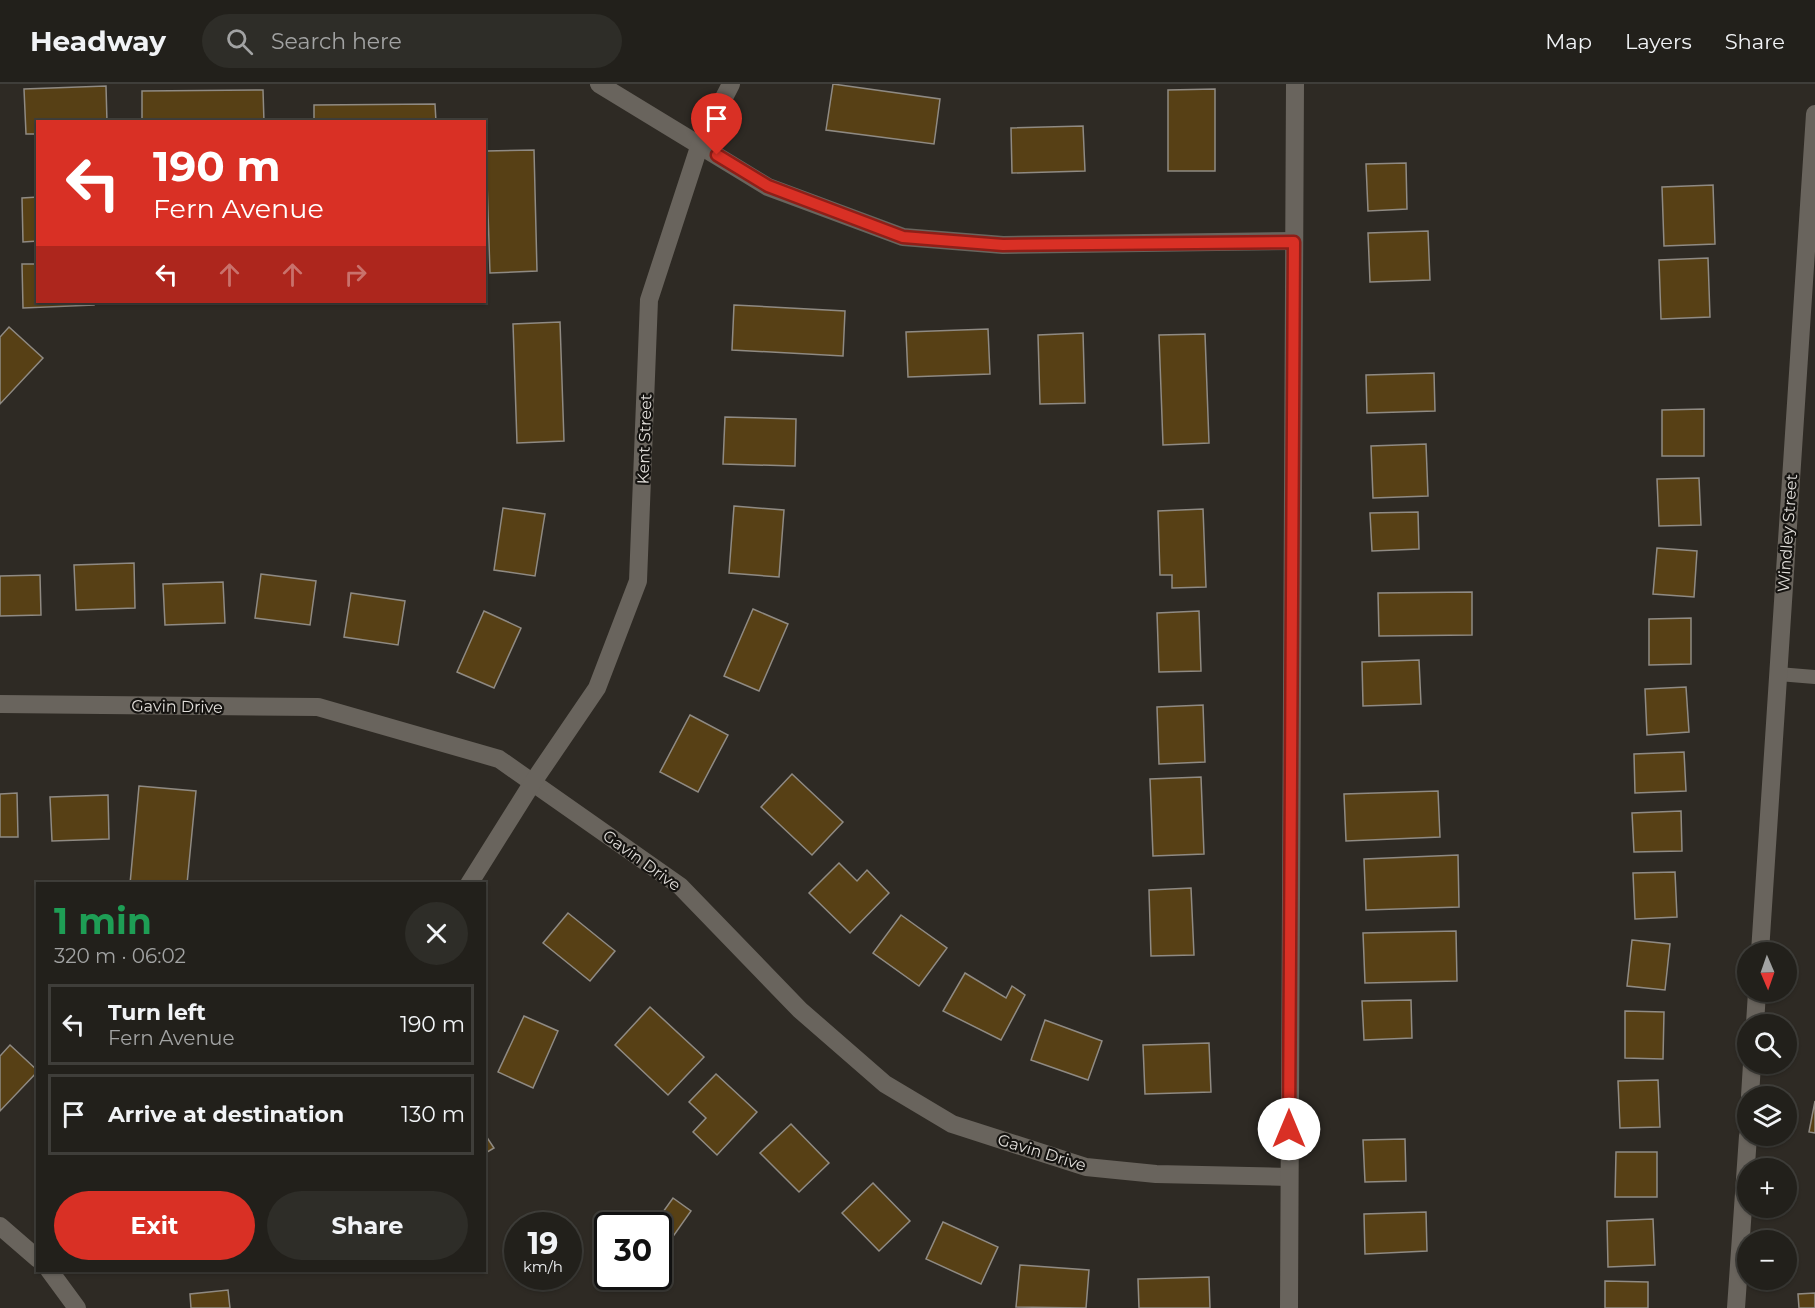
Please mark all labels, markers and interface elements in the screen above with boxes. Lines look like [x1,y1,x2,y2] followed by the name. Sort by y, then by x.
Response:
[202,14,622,68] search box
[30,24,166,58] text: Headway
[223,25,256,58] icon: search
[271,28,402,55] text: Search here
[1545,29,1592,54] text: Map
[1625,29,1692,54] text: Layers
[1725,29,1785,54] text: Share
[691,93,742,155] pin
[700,102,733,135] icon: arrive
[153,140,281,192] text: 190 m
[54,144,132,222] icon: left
[153,192,324,225] text: Fern Avenue
[150,258,183,291] icon: left
[213,258,246,291] icon: ahead
[276,258,309,291] icon: ahead
[339,258,372,291] icon: right
[633,393,656,485] street label: Kent Street
[1774,473,1801,593] street label: Windley Street
[131,696,223,717] street label: Gavin Drive
[599,826,684,895] street label: Gavin Drive
[54,899,152,943] text: 1 min
[405,902,468,965] button: close
[1737,942,1797,1002] north arrow
[1737,942,1797,1290] map controls
[54,944,186,968] text: 320 m · 06:02
[108,999,206,1026] text: Turn left
[57,1008,90,1041] icon: left
[400,1011,465,1038] text: 190 m
[1737,1014,1797,1074] button: search
[108,1026,235,1050] text: Fern Avenue
[1737,1086,1797,1146] button: layers
[1257,1097,1321,1161] position arrow
[57,1098,90,1131] icon: arrive
[108,1101,344,1128] text: Arrive at destination
[401,1101,465,1128] text: 130 m
[995,1130,1088,1175] street label: Gavin Drive
[1737,1158,1797,1218] button: +
[54,1191,255,1260] button: Exit
[267,1191,468,1260] button: Share
[594,1212,672,1290] speed limit sign: 30
[528,1225,558,1262] text: 19
[1737,1230,1797,1290] button: −
[523,1257,563,1276] text: km/h

